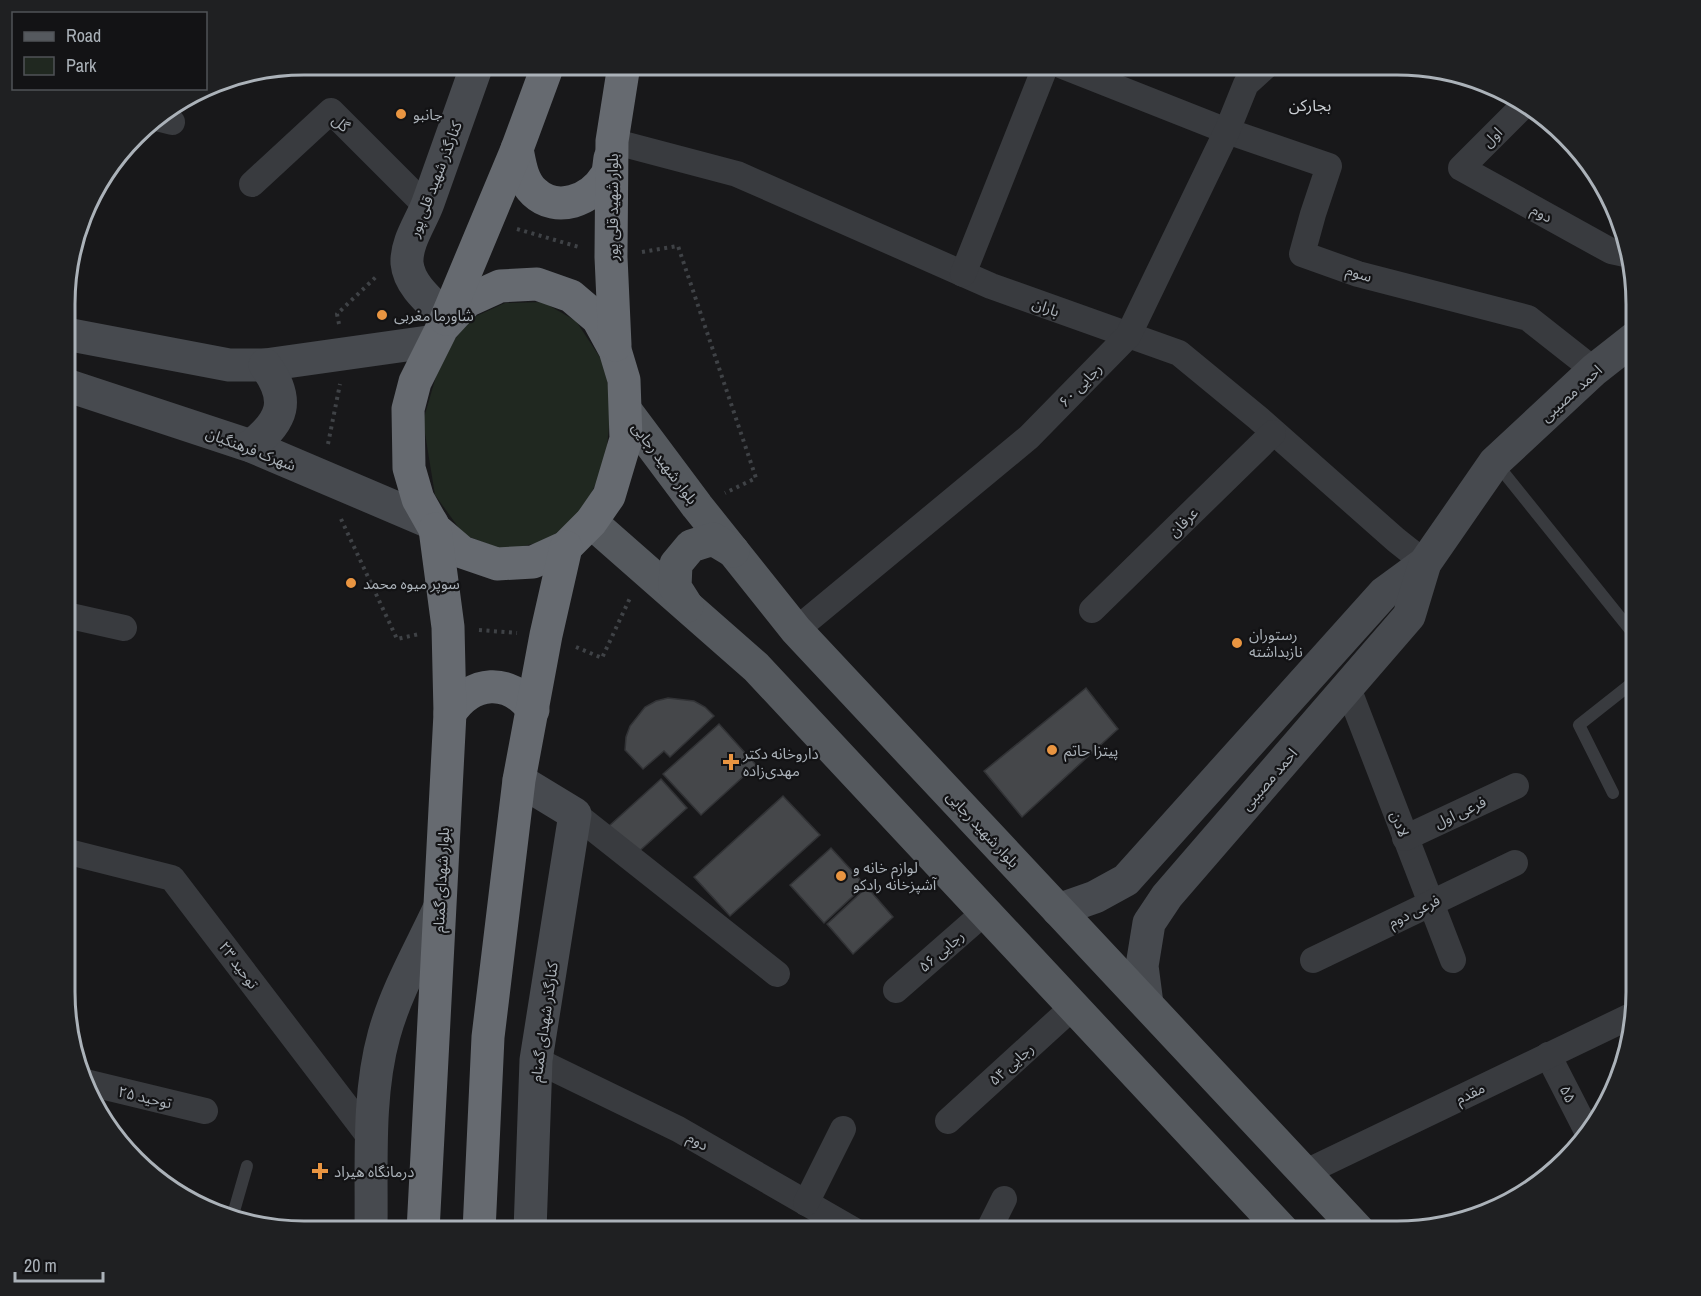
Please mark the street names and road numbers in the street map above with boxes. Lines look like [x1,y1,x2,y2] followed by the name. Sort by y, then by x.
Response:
[328,109,355,137] street label: گل
[403,117,467,241] street label: کنارگذر شهید قلی پور
[1477,122,1507,152] street label: اول
[602,153,623,262] street label: بلوار شهید قلی پور
[1527,199,1556,228] street label: دوم
[1343,259,1375,288] street label: سوم
[1030,292,1062,322] street label: باران
[1054,358,1106,412] street label: رجایی ۶۰
[1536,360,1606,426] street label: احمد مصیبی
[627,418,703,508] street label: بلوار شهید رجایی
[203,422,299,476] street label: شهرک فرهنگیان
[1163,502,1203,542] street label: عرفان
[1236,743,1302,815] street label: احمد مصیبی
[942,786,1024,872] street label: بلوار شهید رجایی
[1431,791,1490,833] street label: فرعی اول
[1386,808,1414,840] street label: لادن
[428,827,455,933] street label: بلوار شهدای گمنام
[1384,889,1444,933] street label: فرعی دوم
[914,925,968,977] street label: رجایی ۵۶
[214,937,264,993] street label: توحید ۲۳
[525,960,564,1084] street label: کنارگذر شهدای گمنام
[984,1038,1038,1090] street label: رجایی ۵۴
[1452,1077,1489,1110] street label: مقدم
[116,1081,174,1113] street label: توحید ۲۵
[1555,1082,1581,1106] street label: ۵۵
[683,1127,712,1156] street label: دوم

